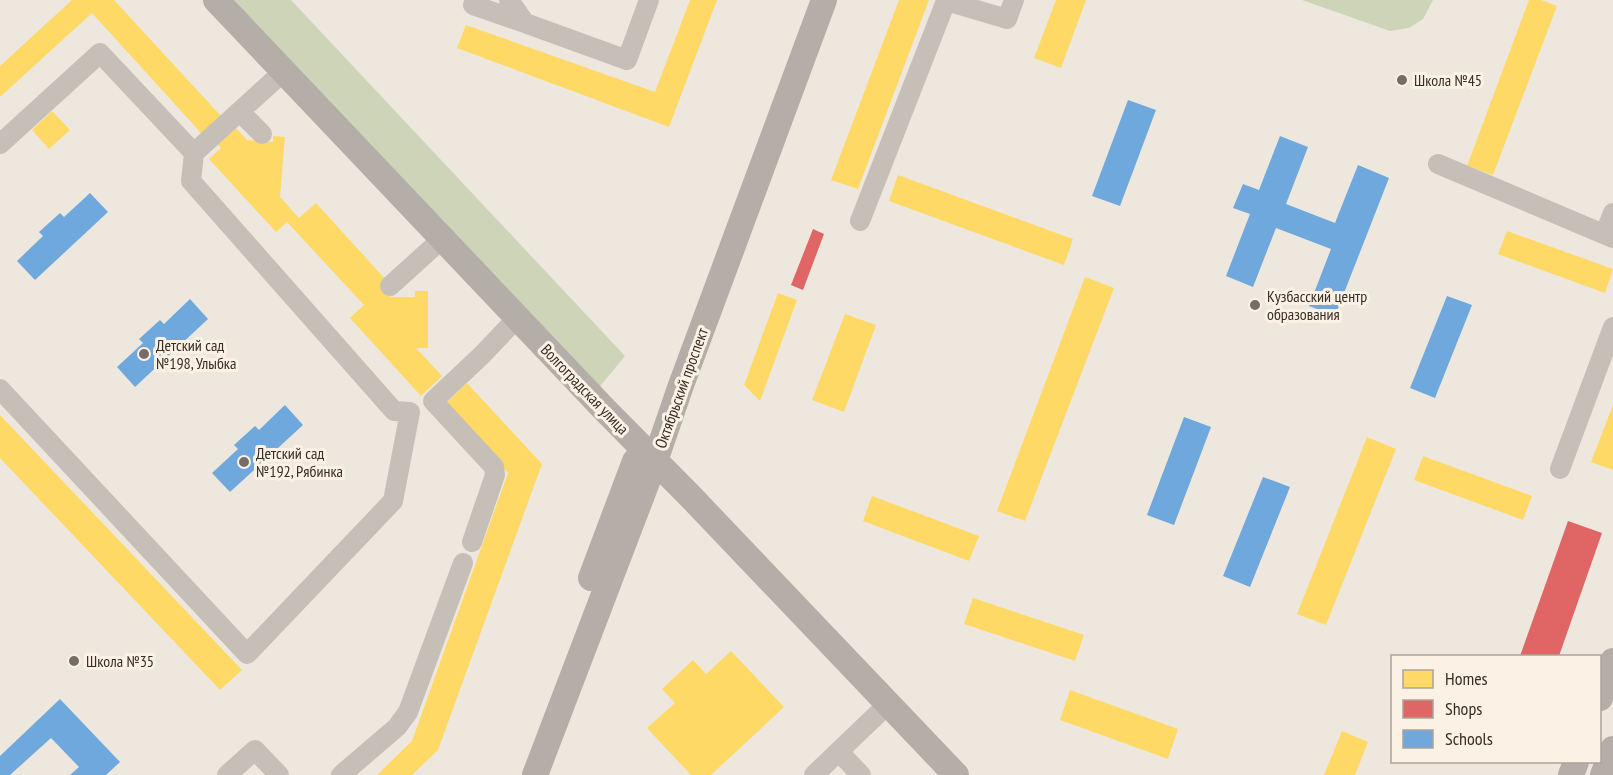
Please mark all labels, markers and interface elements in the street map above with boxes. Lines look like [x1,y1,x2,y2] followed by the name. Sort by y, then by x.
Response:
[1414,70,1482,90] place label: Школа №45
[1395,73,1409,87] marker: Школа №45
[1267,286,1367,324] place label: Кузбасский центр образования
[1248,298,1262,312] marker: Кузбасский центр образования
[650,324,712,451] street label: Октябрьский проспект
[156,335,236,373] place label: Детский сад №198, Улыбка
[537,340,633,438] street label: Волгоградская улица
[137,347,151,361] marker: Детский сад №198, Улыбка
[256,443,343,481] place label: Детский сад №192, Рябинка
[237,455,251,469] marker: Детский сад №192, Рябинка
[86,651,154,671] place label: Школа №35
[67,654,81,668] marker: Школа №35
[1391,655,1601,763] legend
[1445,667,1488,690] text: Homes
[1445,697,1482,720] text: Shops
[1445,727,1493,750] text: Schools

